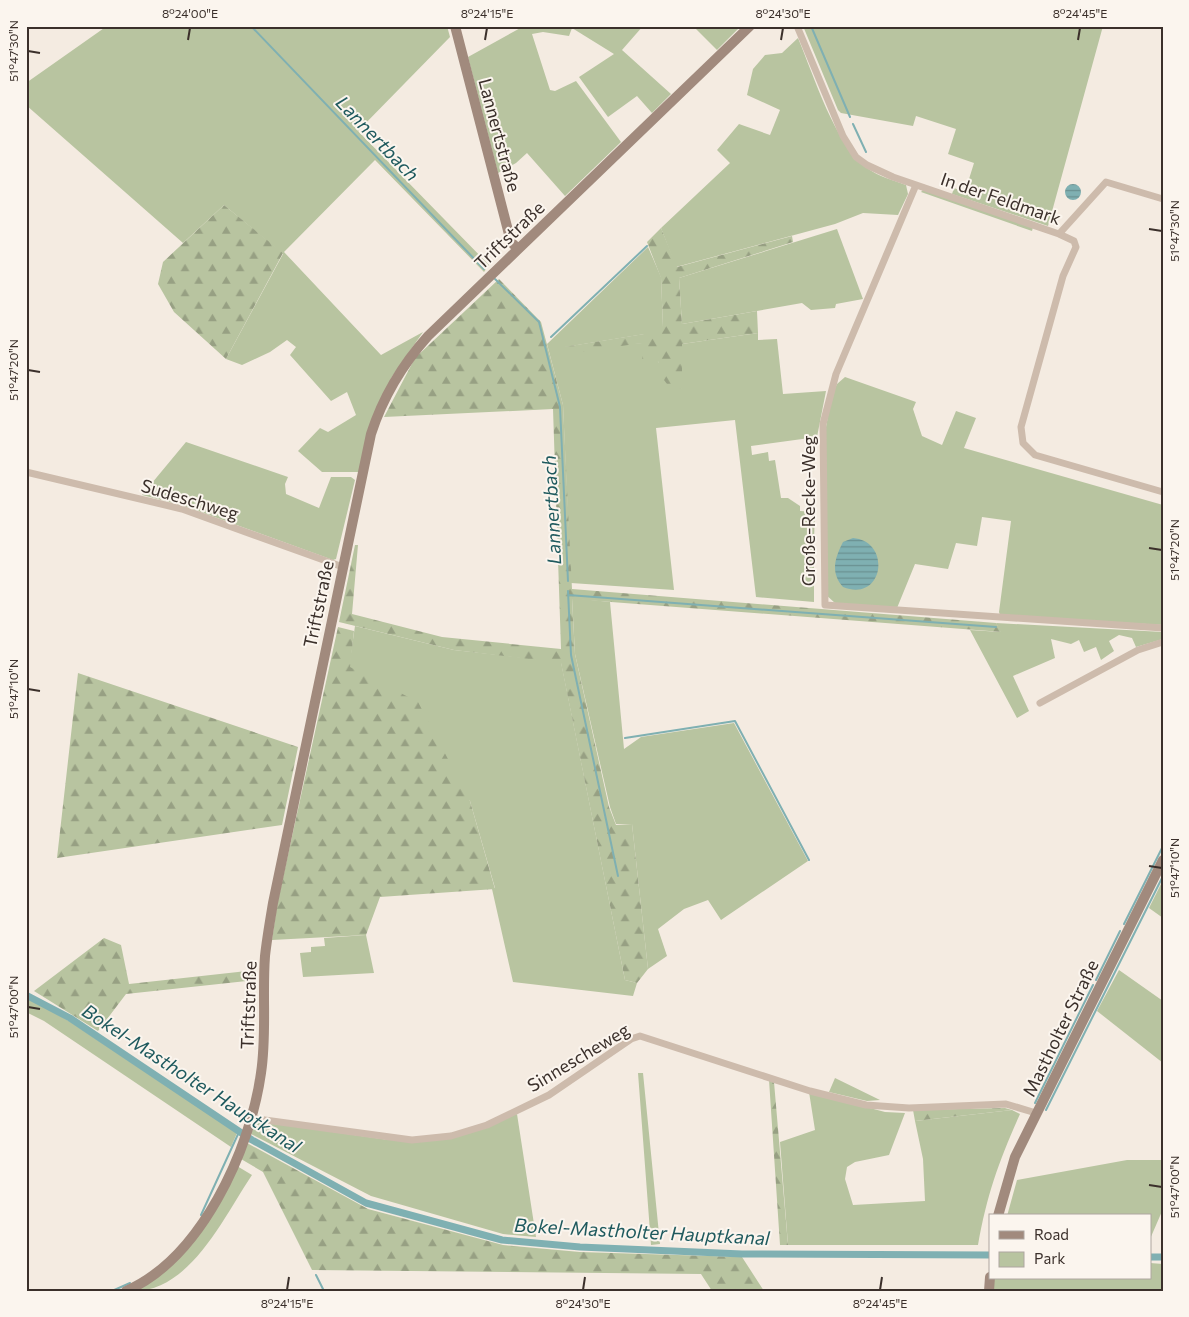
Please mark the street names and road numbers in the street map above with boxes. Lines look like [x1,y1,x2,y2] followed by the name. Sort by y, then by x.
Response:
[474,76,526,194] street label: Lannertstraße
[938,167,1064,229] street label: In der Feldmark
[469,196,549,274] street label: Triftstraße
[797,436,819,586] street label: Große-Recke-Weg
[138,474,242,524] street label: Sudeschweg
[298,558,338,650] street label: Triftstraße
[1017,956,1103,1100] street label: Mastholter Straße
[235,960,261,1050] street label: Triftstraße
[523,1018,633,1096] street label: Sinnescheweg

